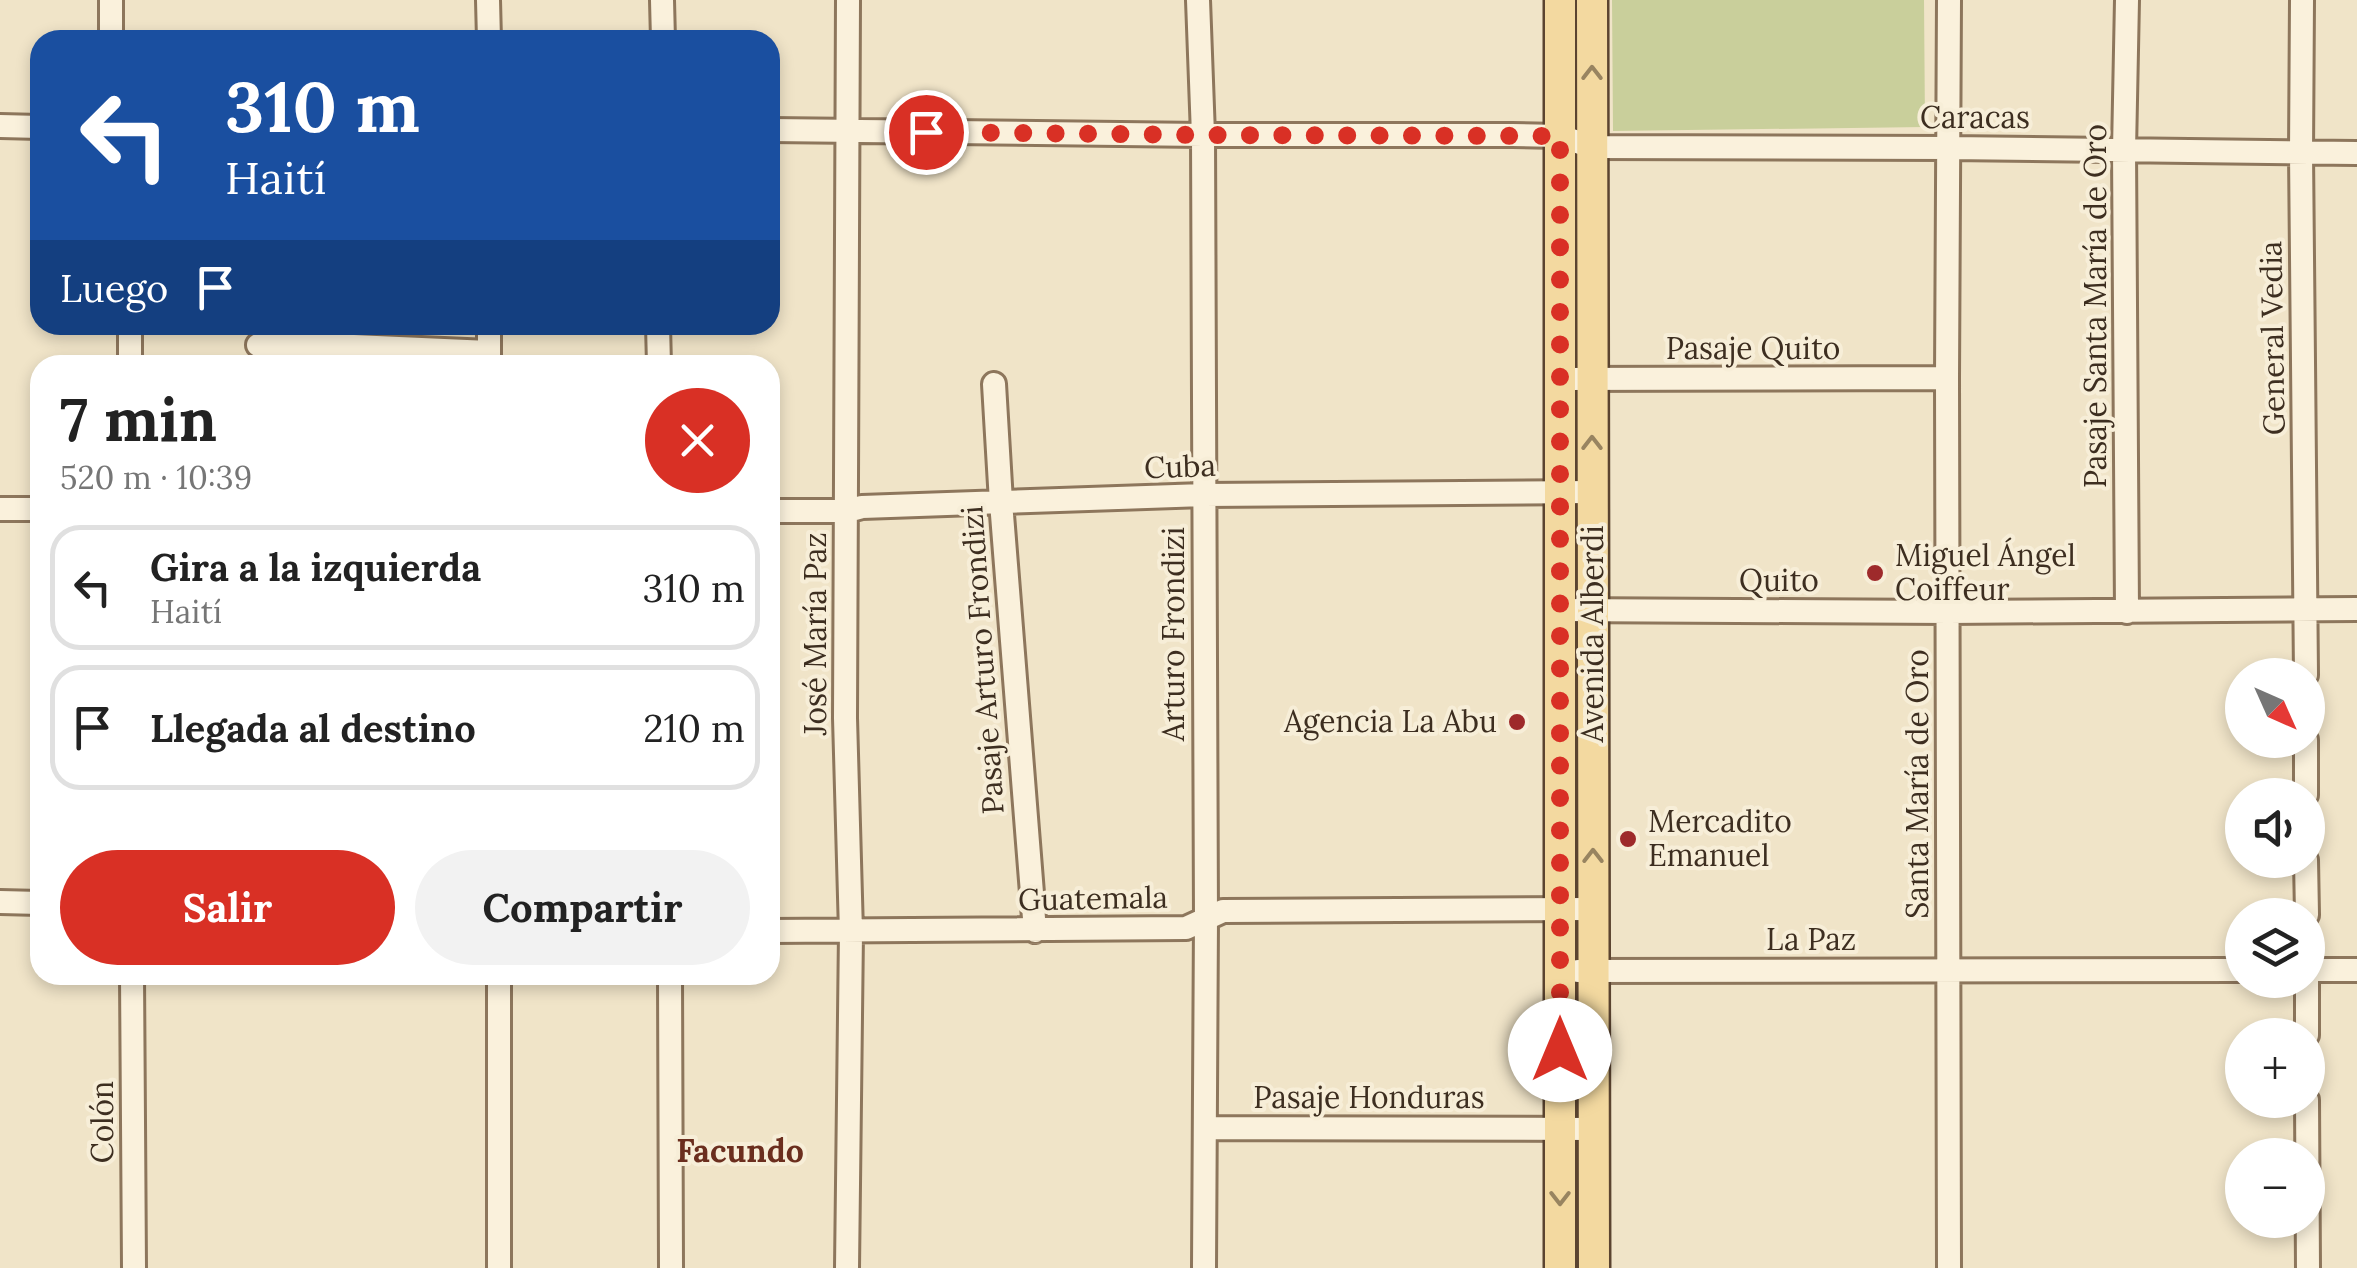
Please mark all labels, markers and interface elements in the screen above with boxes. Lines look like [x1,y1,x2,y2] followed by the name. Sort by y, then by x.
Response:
[225,62,420,151] text: 310 m
[1581,65,1603,80] one-way arrow
[60,70,190,200] icon: left
[884,90,969,175] pin
[1920,98,2030,136] street label: Caracas
[899,105,954,160] icon: arrive
[2076,124,2115,488] street label: Pasaje Santa María de Oro
[225,149,326,206] text: Haití
[2251,241,2293,435] street label: General Vedia
[188,260,243,315] icon: arrive
[60,264,168,312] text: Luego
[1666,329,1840,368] street label: Pasaje Quito
[60,381,217,457] text: 7 min
[645,388,750,493] button: close
[1581,434,1603,450] one-way arrow
[1143,446,1217,486] street label: Cuba
[60,457,252,498] text: 520 m · 10:39
[952,504,1013,816] street label: Pasaje Arturo Frondizi
[1573,525,1611,744] street label: Avenida Alberdi
[1154,527,1192,742] street label: Arturo Frondizi
[796,532,834,737] street label: José María Paz
[1895,536,2076,608] place label: Miguel Ángel Coiffeur
[150,543,481,591] text: Gira a la izquierda
[65,560,120,615] icon: left
[1739,561,1819,599] street label: Quito
[1864,562,1886,584] marker: Miguel Ángel Coiffeur
[642,564,745,612] text: 310 m
[150,591,222,632] text: Haití
[1898,649,1936,919] street label: Santa María de Oro
[2225,658,2325,758] north arrow
[2225,658,2325,1238] map controls
[65,700,120,755] icon: arrive
[1283,702,1497,741] place label: Agencia La Abu
[150,704,476,752] text: Llegada al destino
[643,704,745,752] text: 210 m
[1506,711,1528,733] marker: Agencia La Abu
[2225,778,2325,878] button: sound
[1648,802,1792,874] place label: Mercadito Emanuel
[1617,828,1639,850] marker: Mercadito Emanuel
[1582,847,1604,862] one-way arrow
[60,850,395,965] button: Salir
[415,850,750,965] button: Compartir
[1018,878,1168,918] street label: Guatemala
[2225,898,2325,998] button: layers
[1766,920,1856,958] street label: La Paz
[1508,998,1612,1102] position arrow
[2225,1018,2325,1118] button: +
[1253,1078,1485,1117] street label: Pasaje Honduras
[83,1081,121,1163] street label: Colón
[676,1130,804,1171] district label: Facundo
[2225,1138,2325,1238] button: −
[1549,1190,1571,1206] one-way arrow

